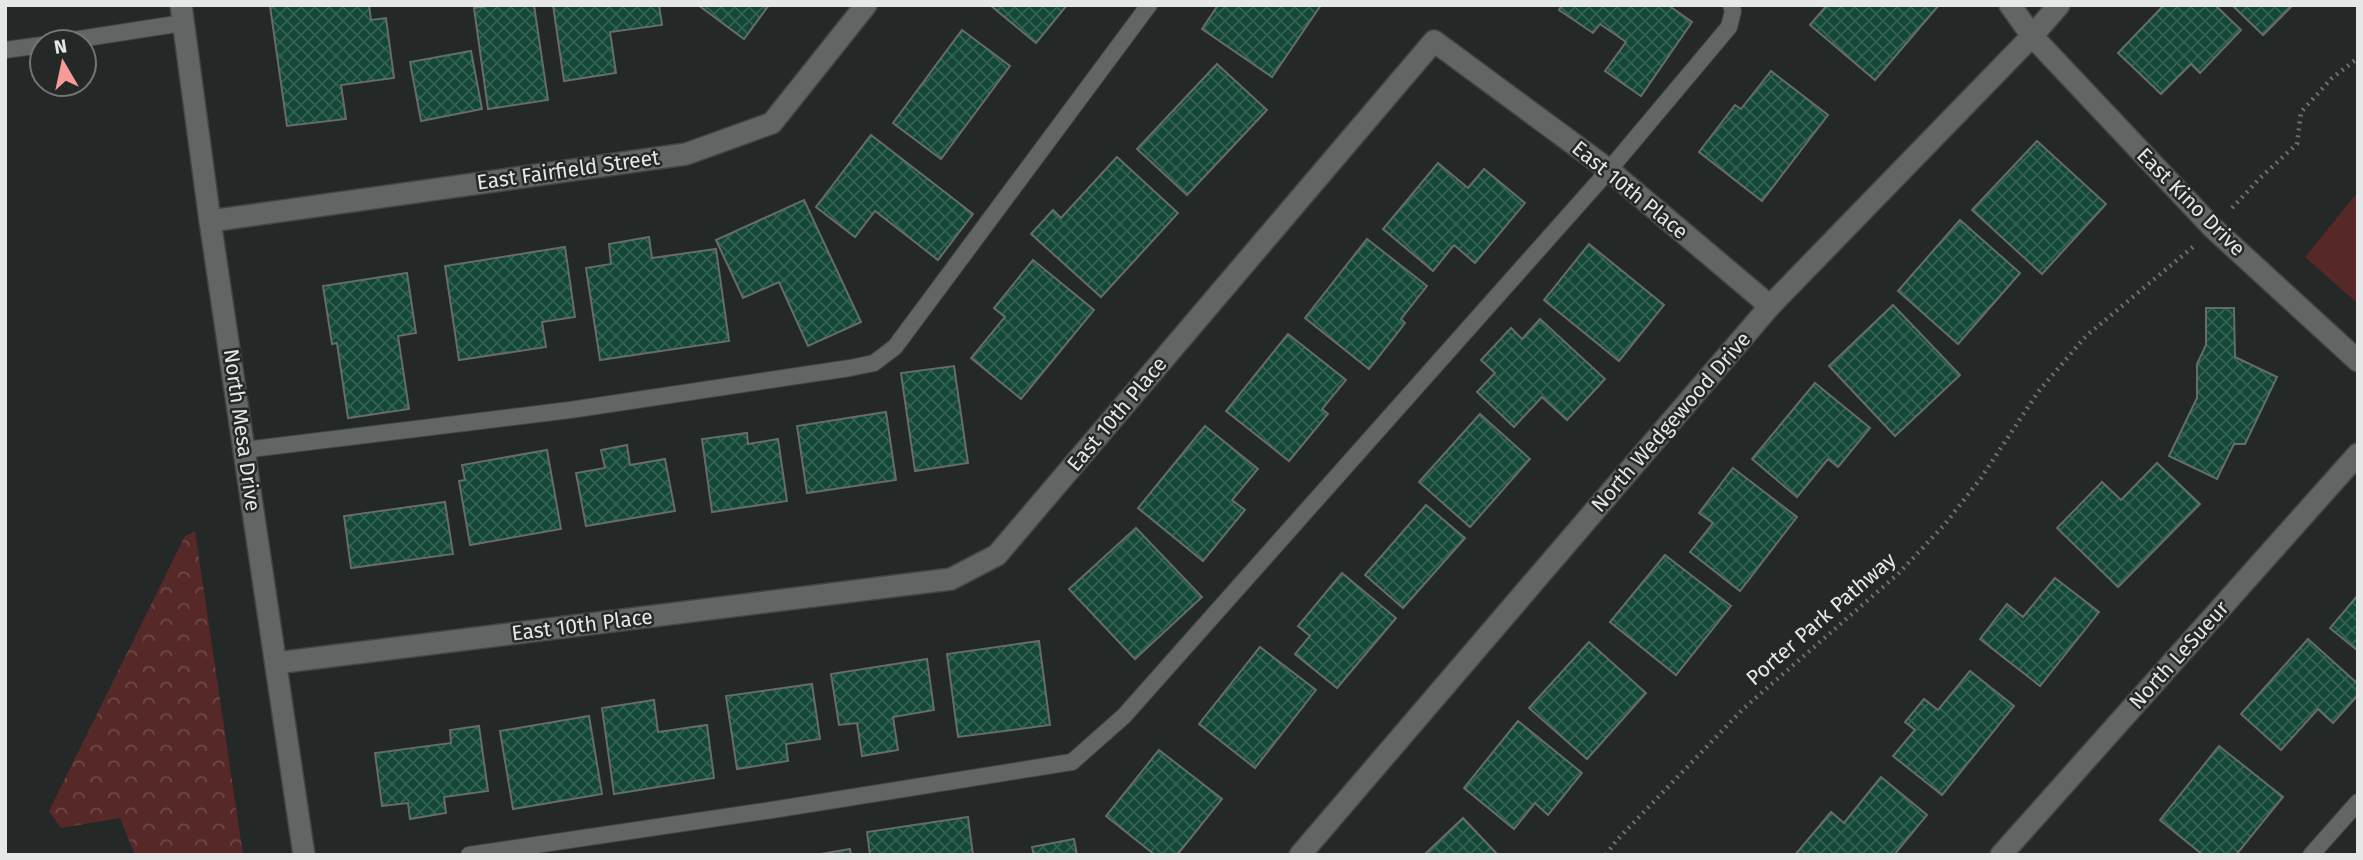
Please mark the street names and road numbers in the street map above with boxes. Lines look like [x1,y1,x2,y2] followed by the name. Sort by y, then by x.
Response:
[1567,135,1693,245] street label: East 10th Place
[2131,142,2251,262] street label: East Kino Drive
[475,144,661,196] street label: East Fairfield Street
[1586,327,1756,517] street label: North Wedgewood Drive
[218,347,266,513] street label: North Mesa Drive
[1061,351,1173,477] street label: East 10th Place
[1741,546,1902,691] street label: Porter Park Pathway
[2124,595,2234,715] street label: North LeSueur
[510,603,654,647] street label: East 10th Place

